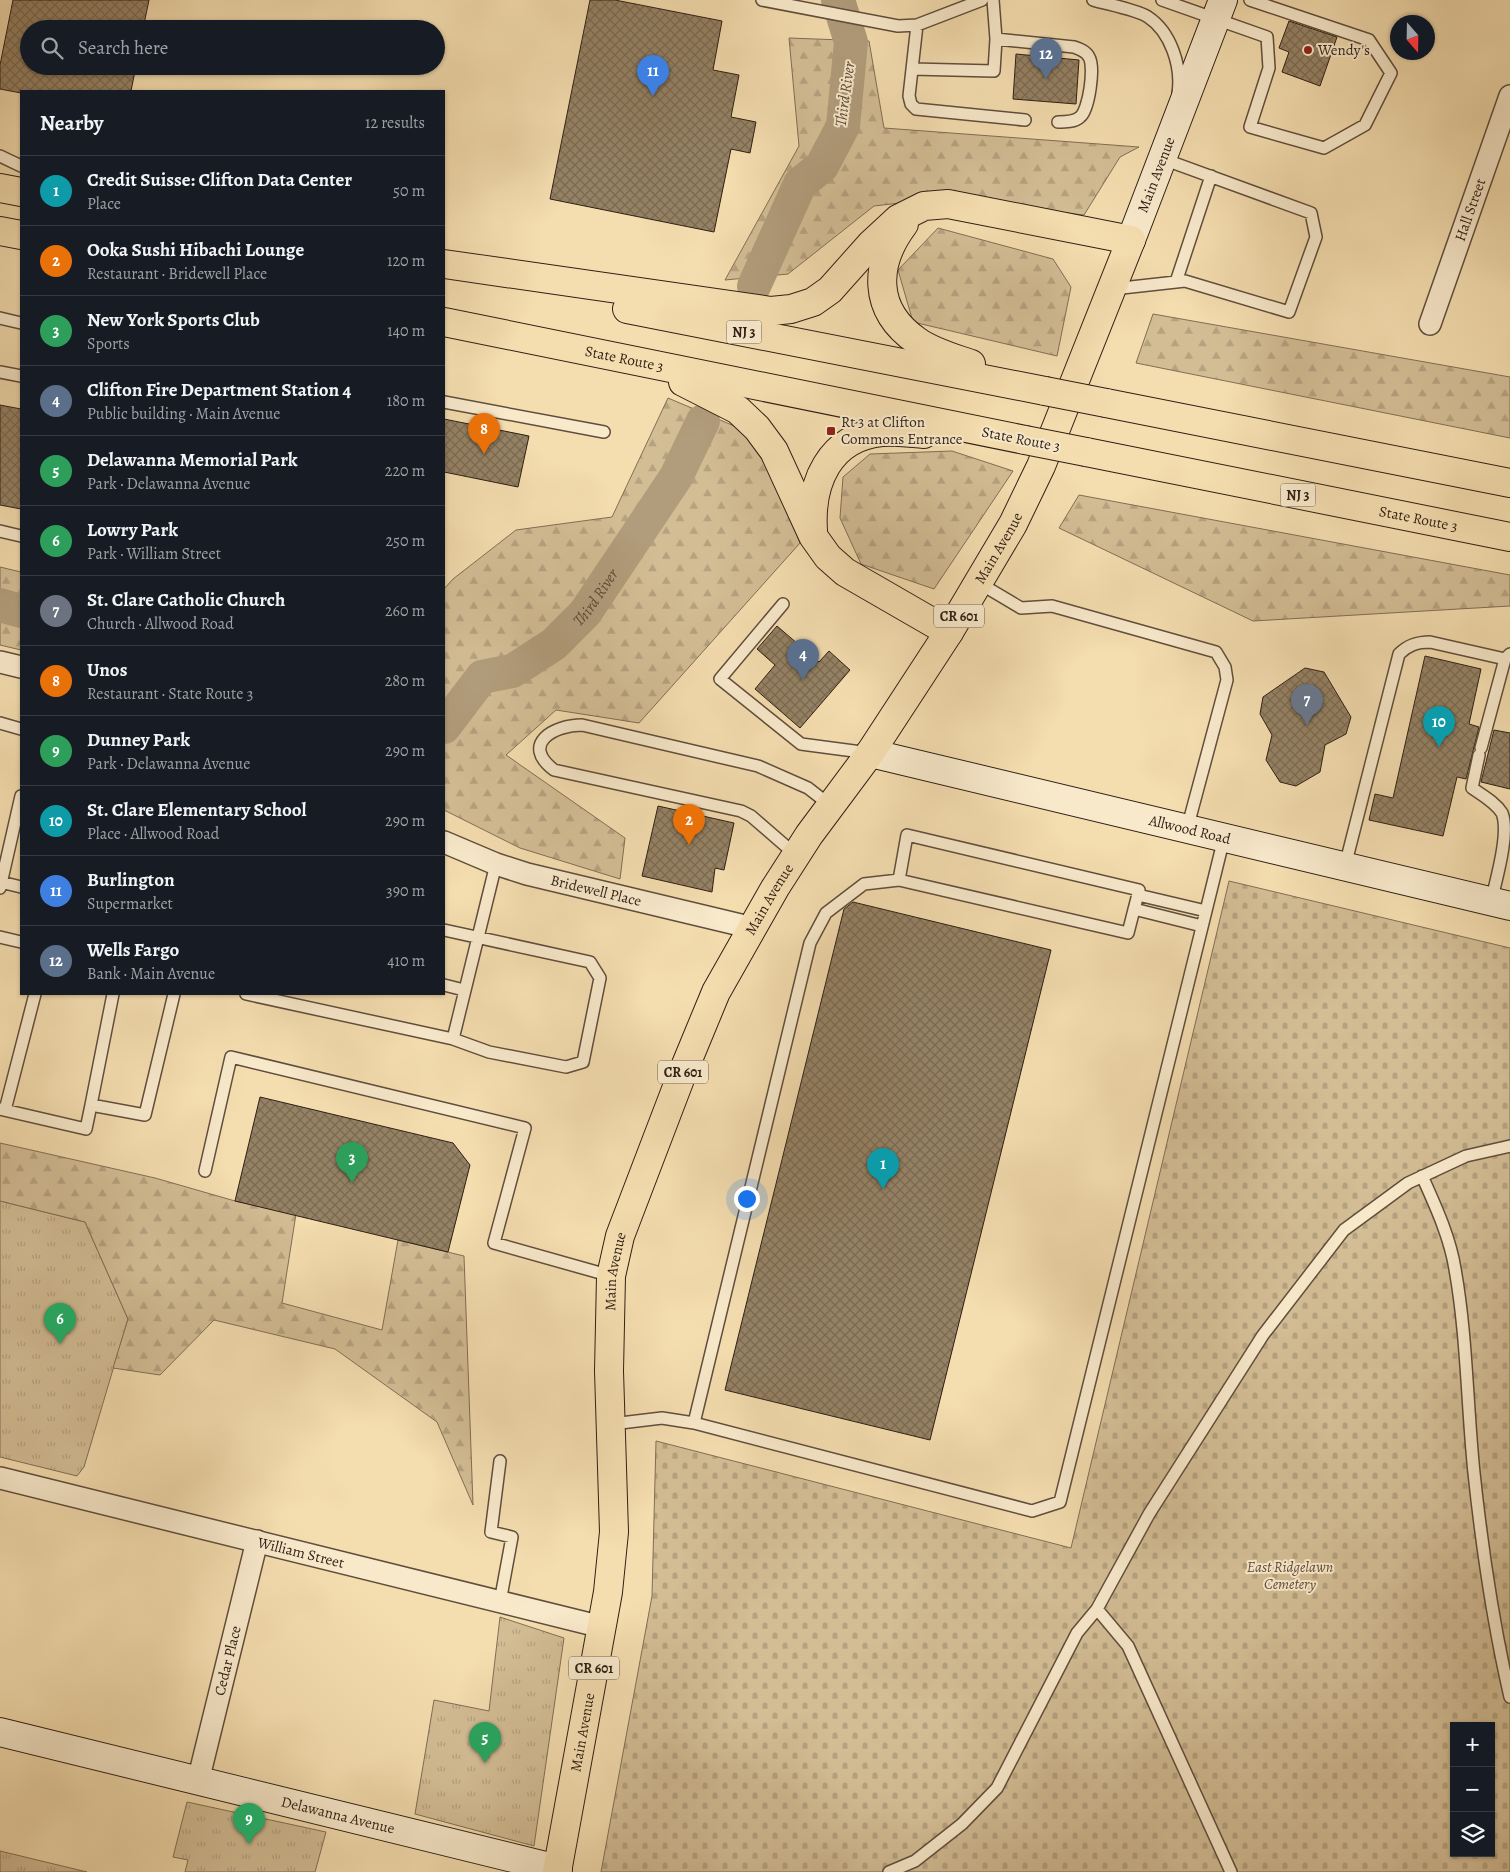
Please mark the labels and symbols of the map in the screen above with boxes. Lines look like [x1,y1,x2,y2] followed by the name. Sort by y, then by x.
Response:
[1390,15,1435,60] north arrow
[1030,38,1062,79] pin: 12
[1317,40,1370,60] place label: Wendy's
[1302,44,1314,56] marker: Wendy's
[637,55,669,96] pin: 11
[830,60,860,128] water label: Third River
[1132,134,1180,215] street label: Main Avenue
[1450,176,1490,244] street label: Hall Street
[726,321,762,344] road number: NJ 3
[583,341,665,376] street label: State Route 3
[841,412,963,449] place label: Rt 3 at Clifton Commons Entrance
[468,413,500,454] pin: 8
[980,422,1062,456] street label: State Route 3
[825,425,837,437] marker: Rt 3 at Clifton Commons Entrance
[1280,484,1316,506] road number: NJ 3
[1377,501,1459,536] street label: State Route 3
[970,509,1027,588] street label: Main Avenue
[568,564,624,631] water label: Third River
[934,604,984,628] road number: CR 601
[787,639,819,680] pin: 4
[1291,684,1323,725] pin: 7
[1423,706,1455,747] pin: 10
[673,804,705,845] pin: 2
[1146,810,1234,849] street label: Allwood Road
[740,860,798,939] street label: Main Avenue
[549,870,644,911] street label: Bridewell Place
[658,1060,708,1084] road number: CR 601
[336,1142,368,1183] pin: 3
[867,1148,899,1189] pin: 1
[734,1186,760,1212] your location
[600,1229,631,1311] street label: Main Avenue
[44,1303,76,1344] pin: 6
[255,1532,346,1573] street label: William Street
[1247,1557,1333,1594] park label: East Ridgelawn Cemetery
[209,1623,246,1698] street label: Cedar Place
[569,1656,619,1680] road number: CR 601
[565,1691,599,1773] street label: Main Avenue
[469,1722,501,1763] pin: 5
[279,1791,397,1839] street label: Delawanna Avenue
[233,1803,265,1844] pin: 9

